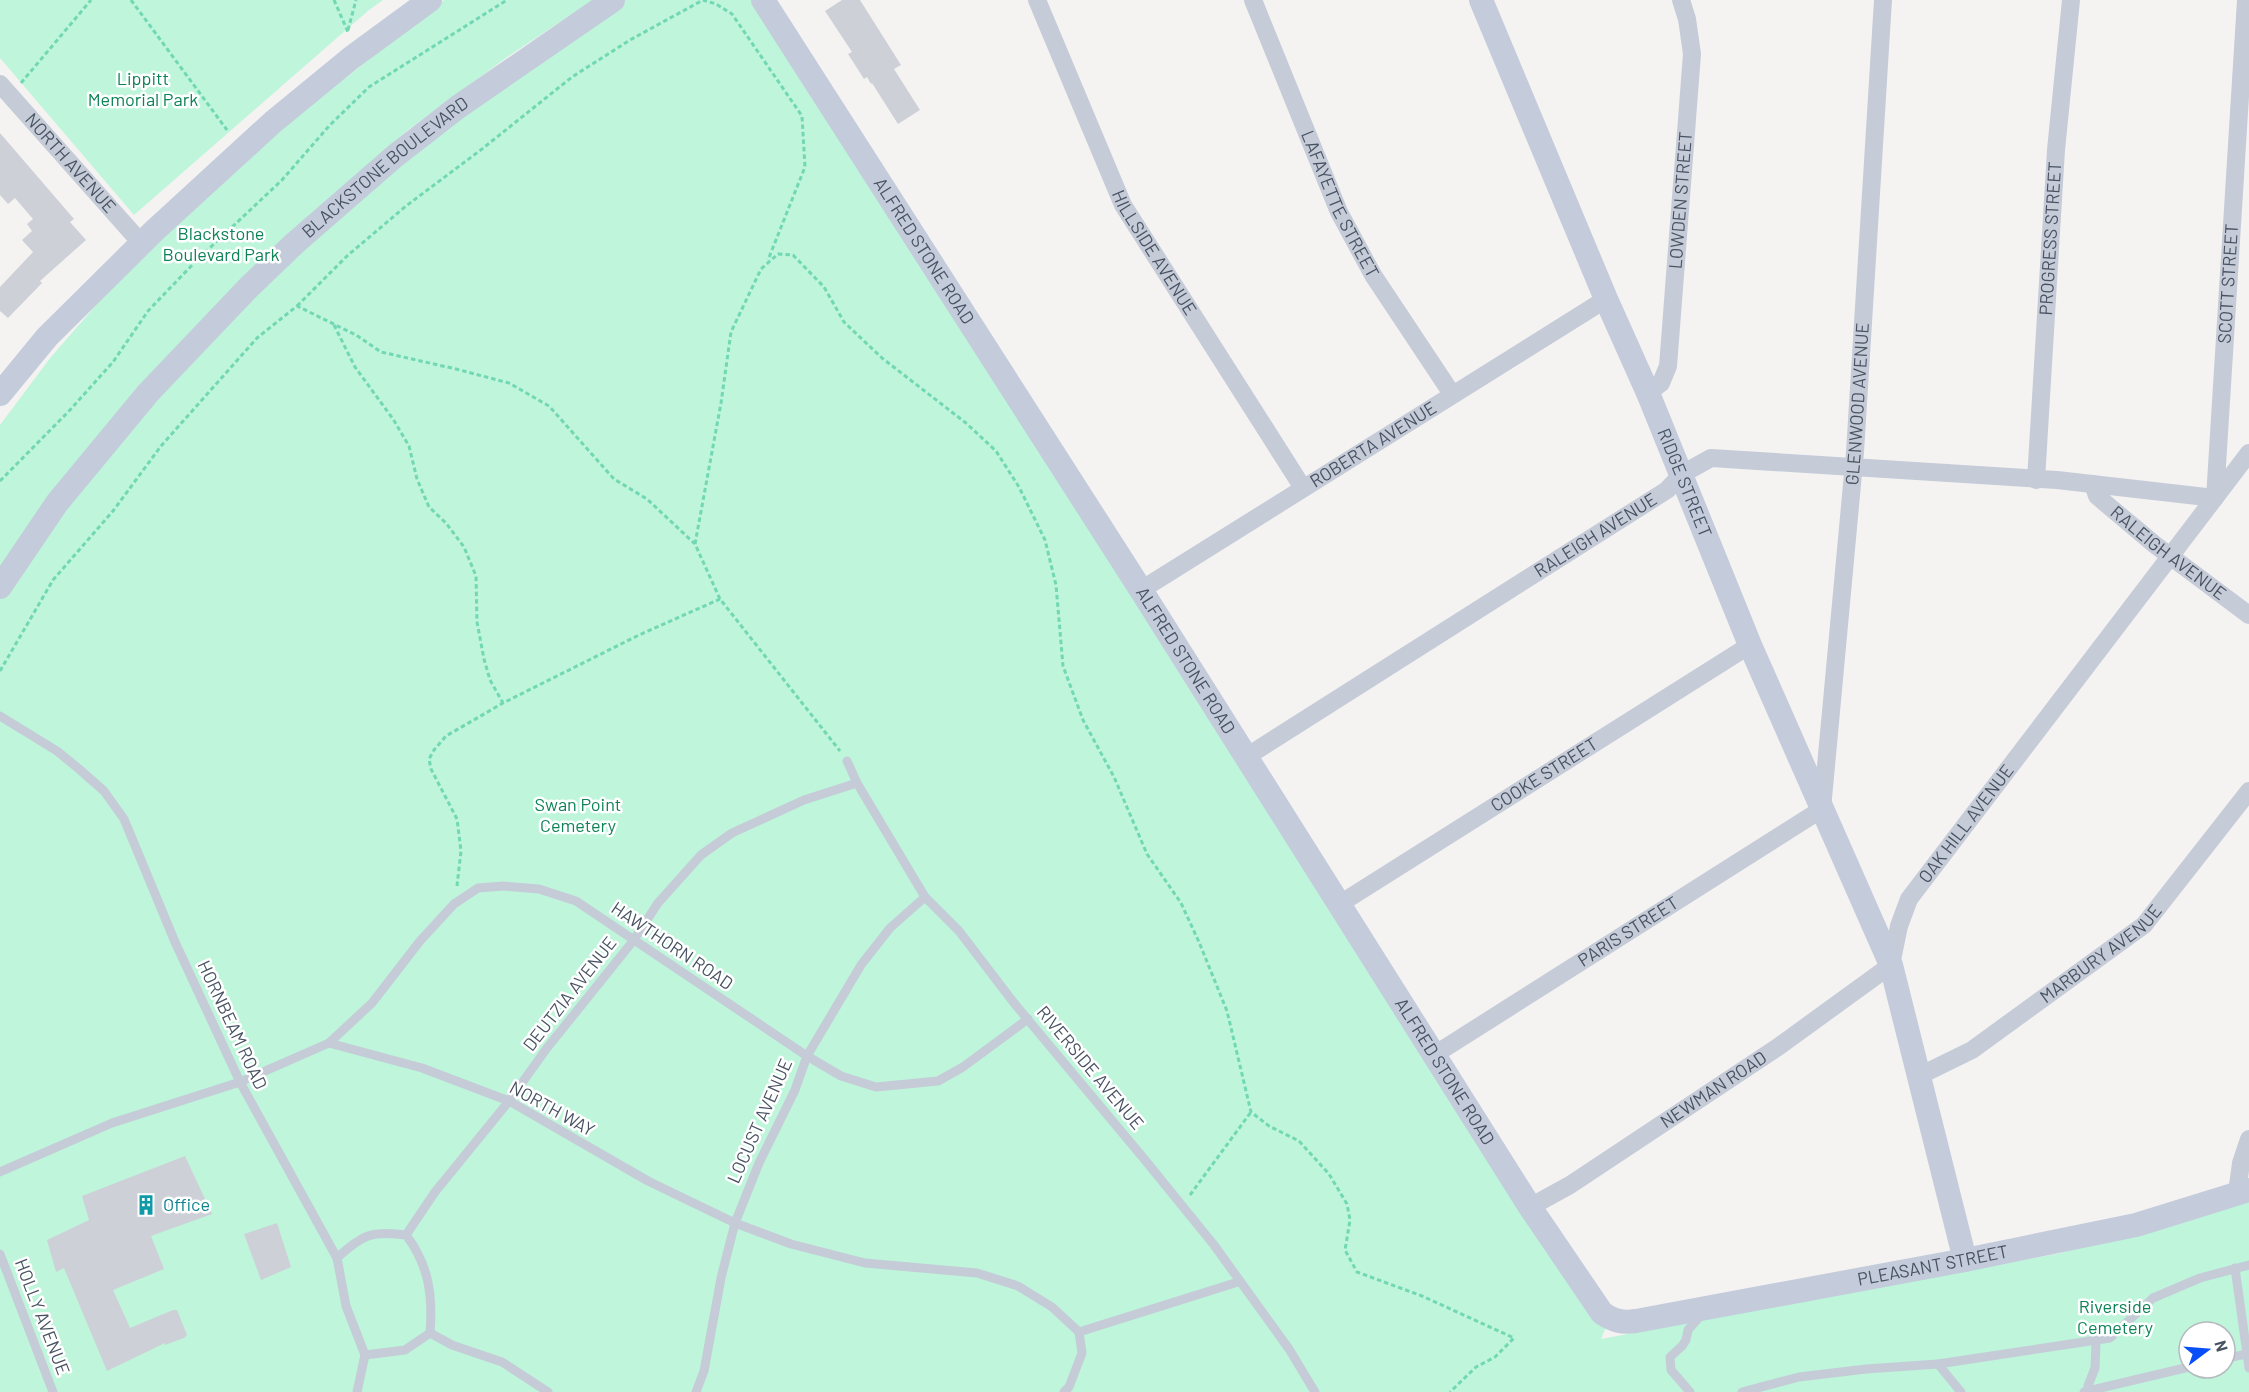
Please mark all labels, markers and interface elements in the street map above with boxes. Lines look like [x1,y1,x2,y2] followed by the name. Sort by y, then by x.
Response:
[88,67,198,110] park label: Lippitt Memorial Park
[297,91,472,242] street label: BLACKSTONE BOULEVARD
[21,108,121,217] street label: NORTH AVENUE
[1297,127,1384,281] street label: LAFAYETTE STREET
[1663,131,1696,270] street label: LOWDEN STREET
[2034,161,2065,316] street label: PROGRESS STREET
[870,173,980,328] street label: ALFRED STONE ROAD
[1108,186,1202,319] street label: HILLSIDE AVENUE
[162,222,280,265] park label: Blackstone Boulevard Park
[2213,223,2242,344] street label: SCOTT STREET
[1840,322,1873,486] street label: GLENWOOD AVENUE
[1305,396,1440,492] street label: ROBERTA AVENUE
[1653,425,1717,540] street label: RIDGE STREET
[1530,487,1660,581] street label: RALEIGH AVENUE
[2106,500,2231,604] street label: RALEIGH AVENUE
[1132,582,1241,737] street label: ALFRED STONE ROAD
[1486,732,1601,816] street label: COOKE STREET
[1913,760,2018,887] street label: OAK HILL AVENUE
[535,793,621,836] park label: Swan Point Cemetery
[1573,891,1682,971] street label: PARIS STREET
[608,896,738,994] street label: HAWTHORN ROAD
[2035,900,2166,1007] street label: MARBURY AVENUE
[518,932,621,1055] street label: DEUTZIA AVENUE
[193,957,272,1093] street label: HORNBEAM ROAD
[1391,993,1500,1149] street label: ALFRED STONE ROAD
[1033,1001,1149,1134] street label: RIVERSIDE AVENUE
[1656,1046,1770,1132] street label: NEWMAN ROAD
[722,1055,796,1186] street label: LOCUST AVENUE
[506,1076,599,1141] street label: NORTH WAY
[134,1193,158,1217] building icon: Office
[163,1193,210,1215] place label: Office
[1855,1239,2010,1290] street label: PLEASANT STREET
[11,1255,75,1378] street label: HOLLY AVENUE
[2077,1295,2153,1338] park label: Riverside Cemetery
[2177,1320,2237,1380] north arrow
[2211,1338,2232,1353] text: N

